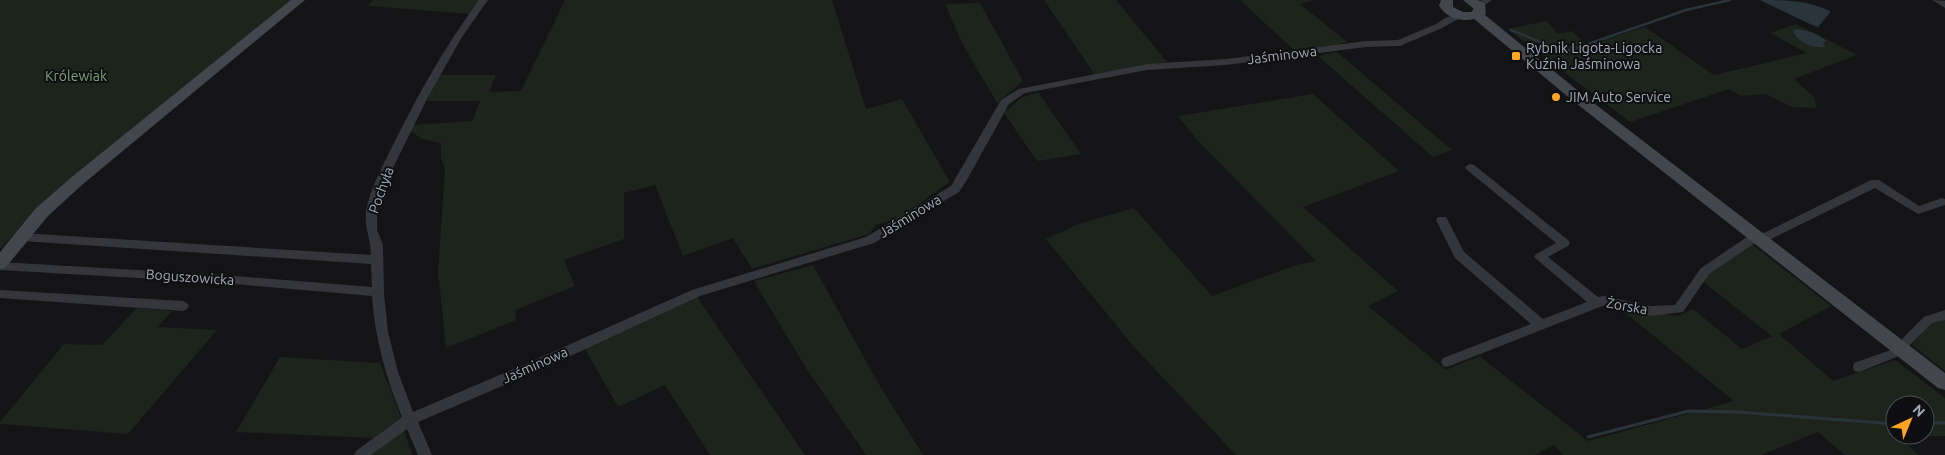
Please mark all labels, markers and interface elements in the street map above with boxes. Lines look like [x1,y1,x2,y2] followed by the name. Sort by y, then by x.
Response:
[1526,40,1662,72] place label: Rybnik Ligota-Ligocka Kuźnia Jaśminowa
[1246,43,1318,67] street label: Jaśminowa
[1510,50,1522,62] marker: Rybnik Ligota-Ligocka Kuźnia Jaśminowa
[45,68,107,84] park label: Królewiak
[1566,89,1671,105] place label: JIM Auto Service
[1550,91,1562,103] marker: JIM Auto Service
[365,164,397,216] street label: Pochyła
[876,191,944,241] street label: Jaśminowa
[145,266,235,288] street label: Boguszowicka
[1605,295,1649,317] street label: Żorska
[500,343,570,387] street label: Jaśminowa
[1885,395,1935,445] north arrow
[1910,401,1928,420] text: N

